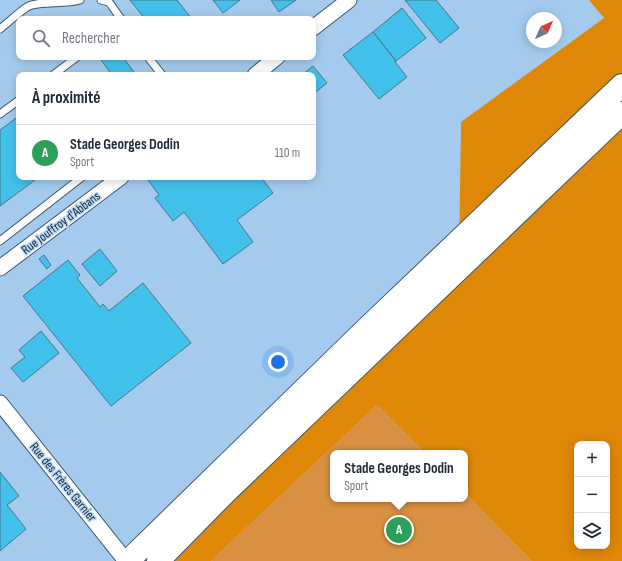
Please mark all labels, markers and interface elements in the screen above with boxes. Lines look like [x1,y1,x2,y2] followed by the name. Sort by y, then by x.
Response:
[526,12,562,48] north arrow
[16,16,316,60] search box
[30,27,52,49] icon: search
[62,29,120,48] text: Rechercher
[32,88,100,108] text: À proximité
[70,135,180,154] text: Stade Georges Dodin
[42,145,48,161] text: A
[275,145,300,161] text: 110 m
[70,154,94,170] text: Sport
[18,188,104,258] street label: Rue Jouffroy d'Abbans
[268,352,288,372] your location
[26,439,100,525] street label: Rue des Frères Garnier
[574,441,610,549] map controls
[574,441,610,477] button: +
[330,450,468,502] popup
[344,459,454,478] text: Stade Georges Dodin
[574,477,610,513] button: −
[344,478,368,494] text: Sport
[574,513,610,549] button: layers
[386,515,412,545] pin: A

